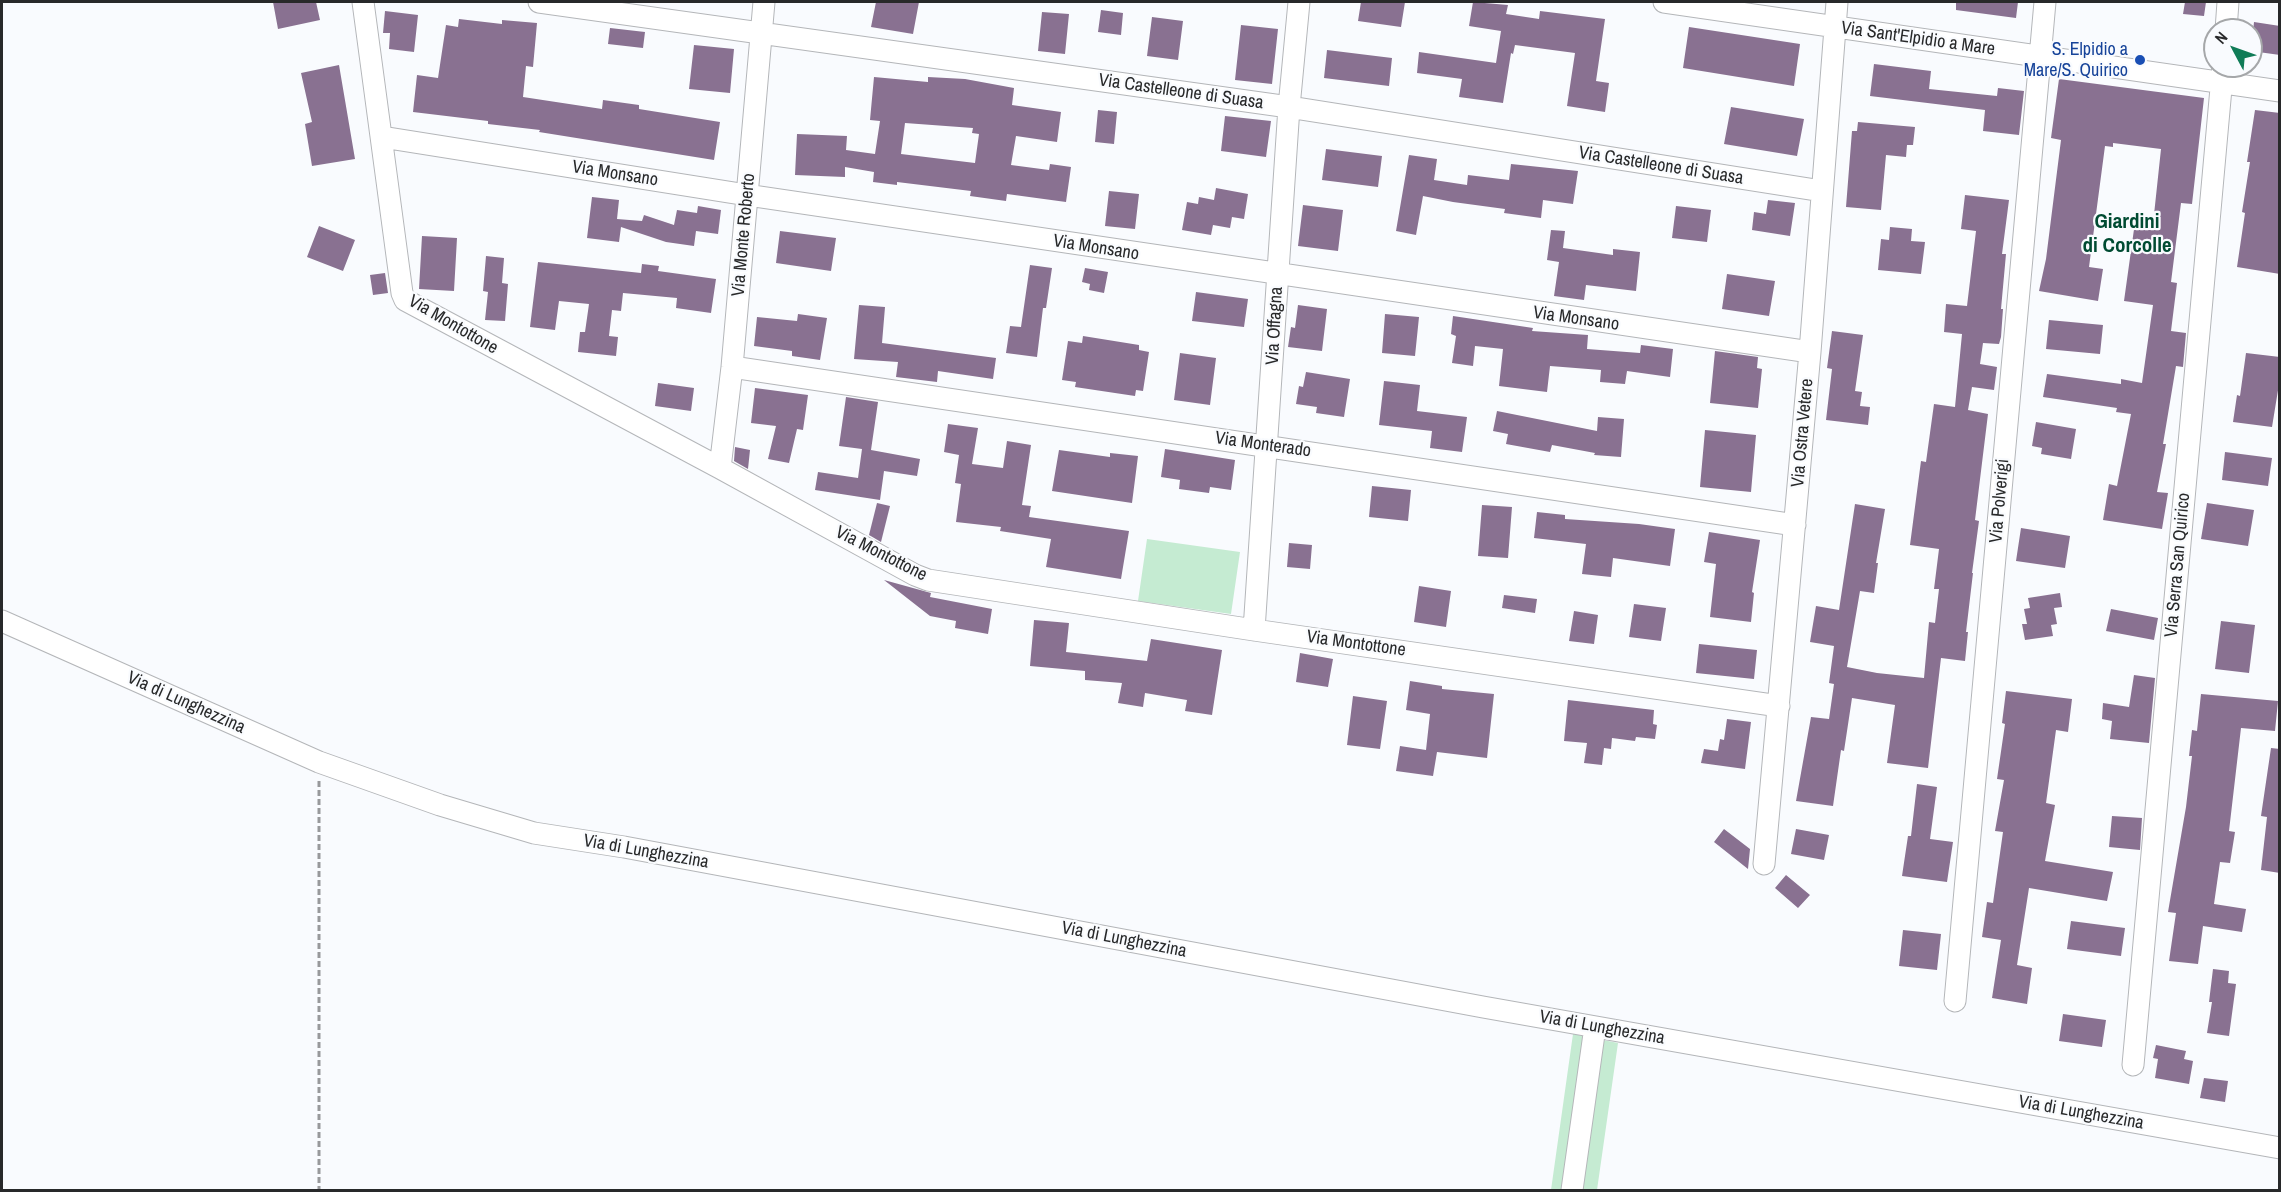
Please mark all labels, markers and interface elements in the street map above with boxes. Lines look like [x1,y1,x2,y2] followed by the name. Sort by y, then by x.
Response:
[1840,18,1996,60] street label: Via Sant'Elpidio a Mare
[2203,18,2263,78] north arrow
[2210,27,2232,48] text: N
[2024,39,2128,82] place label: S. Elpidio a Mare/S. Quirico
[2133,53,2147,67] marker: S. Elpidio a Mare/S. Quirico
[1097,70,1265,114] street label: Via Castelleone di Suasa
[1577,142,1745,190] street label: Via Castelleone di Suasa
[570,157,660,191] street label: Via Monsano
[728,172,760,298] street label: Via Monte Roberto
[2083,209,2171,259] district label: Giardini di Corcolle
[1051,231,1141,265] street label: Via Monsano
[1262,286,1288,366] street label: Via Offagna
[404,291,502,359] street label: Via Montottone
[1532,302,1620,336] street label: Via Monsano
[1787,378,1819,488] street label: Via Ostra Vetere
[1214,428,1312,462] street label: Via Monterado
[1986,458,2014,544] street label: Via Polverigi
[2161,492,2195,638] street label: Via Serra San Quirico
[832,522,930,586] street label: Via Montottone
[1305,626,1407,662] street label: Via Montottone
[124,667,248,739] street label: Via di Lunghezzina
[582,830,710,874] street label: Via di Lunghezzina
[1060,917,1188,963] street label: Via di Lunghezzina
[1538,1006,1666,1050] street label: Via di Lunghezzina
[2017,1091,2145,1135] street label: Via di Lunghezzina

